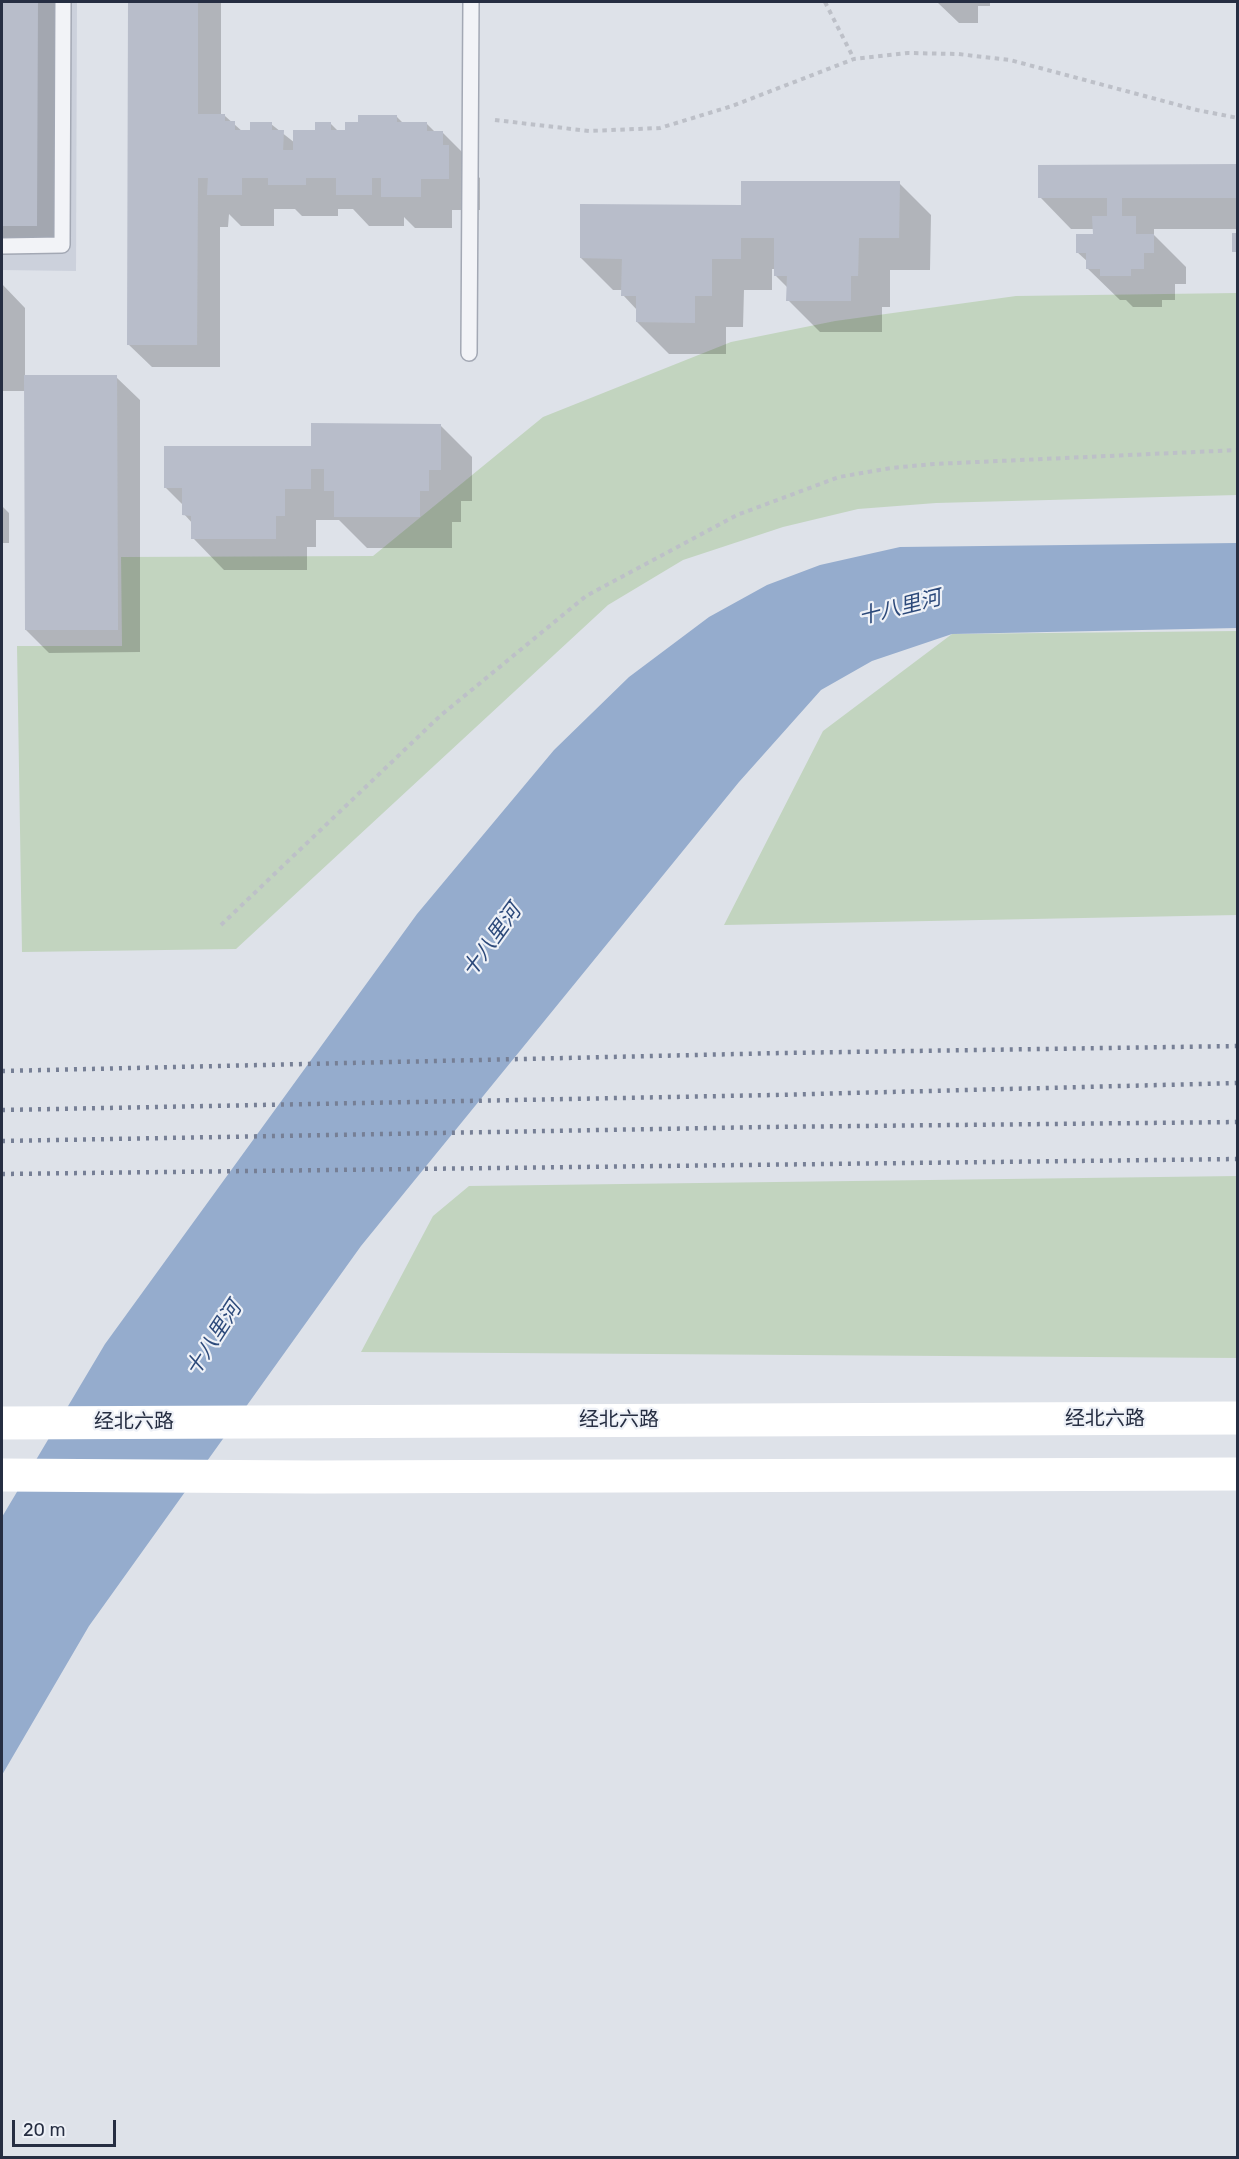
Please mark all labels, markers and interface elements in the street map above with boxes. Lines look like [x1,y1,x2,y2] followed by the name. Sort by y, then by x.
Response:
[856,586,944,630] water label: 十八里河
[457,900,527,982] water label: 十八里河
[181,1297,247,1381] water label: 十八里河
[1065,1407,1145,1431] street label: 经北六路
[579,1408,659,1432] street label: 经北六路
[94,1410,174,1434] street label: 经北六路
[15,2108,118,2146] scale bar
[23,2119,65,2141] text: 20 m

